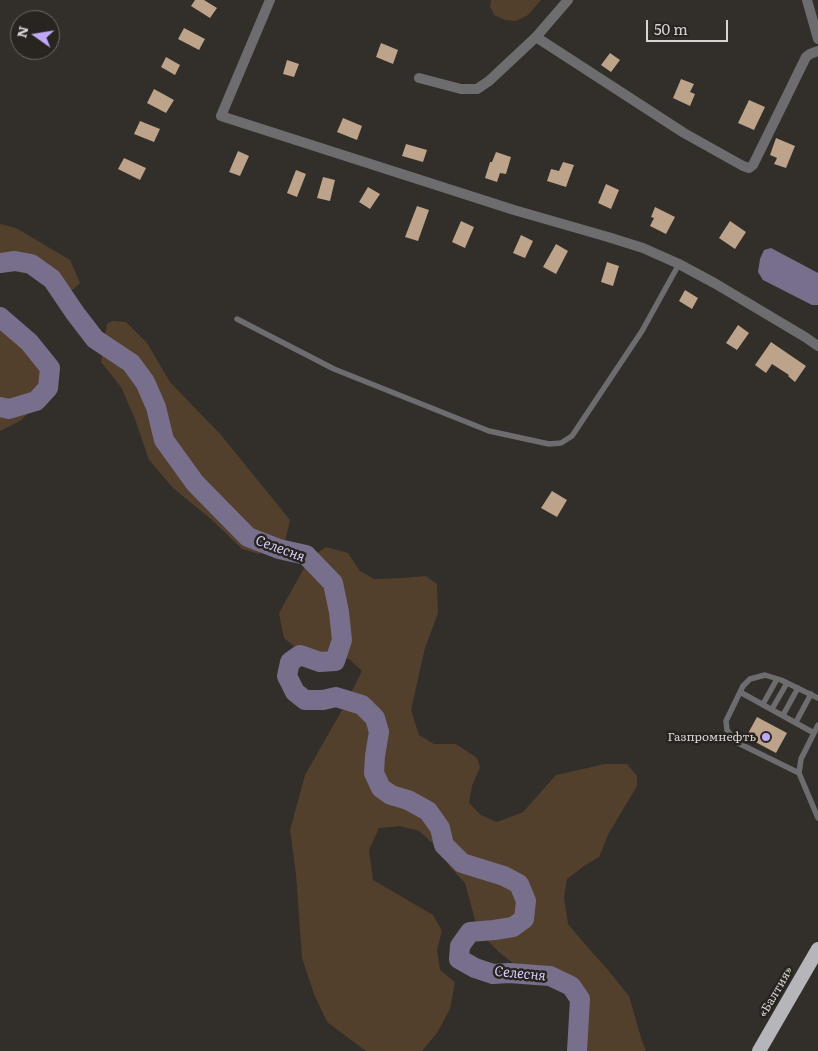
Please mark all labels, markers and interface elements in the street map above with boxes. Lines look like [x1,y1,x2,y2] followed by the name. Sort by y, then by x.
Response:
[10,10,60,60] north arrow
[648,10,730,42] scale bar
[654,17,688,40] text: 50 m
[10,24,32,40] text: N
[253,532,307,566] water label: Селесня
[668,730,756,744] place label: Газпромнефть
[760,731,772,743] marker: Газпромнефть
[494,963,546,985] water label: Селесня
[756,964,796,1020] street label: «Балтия»

